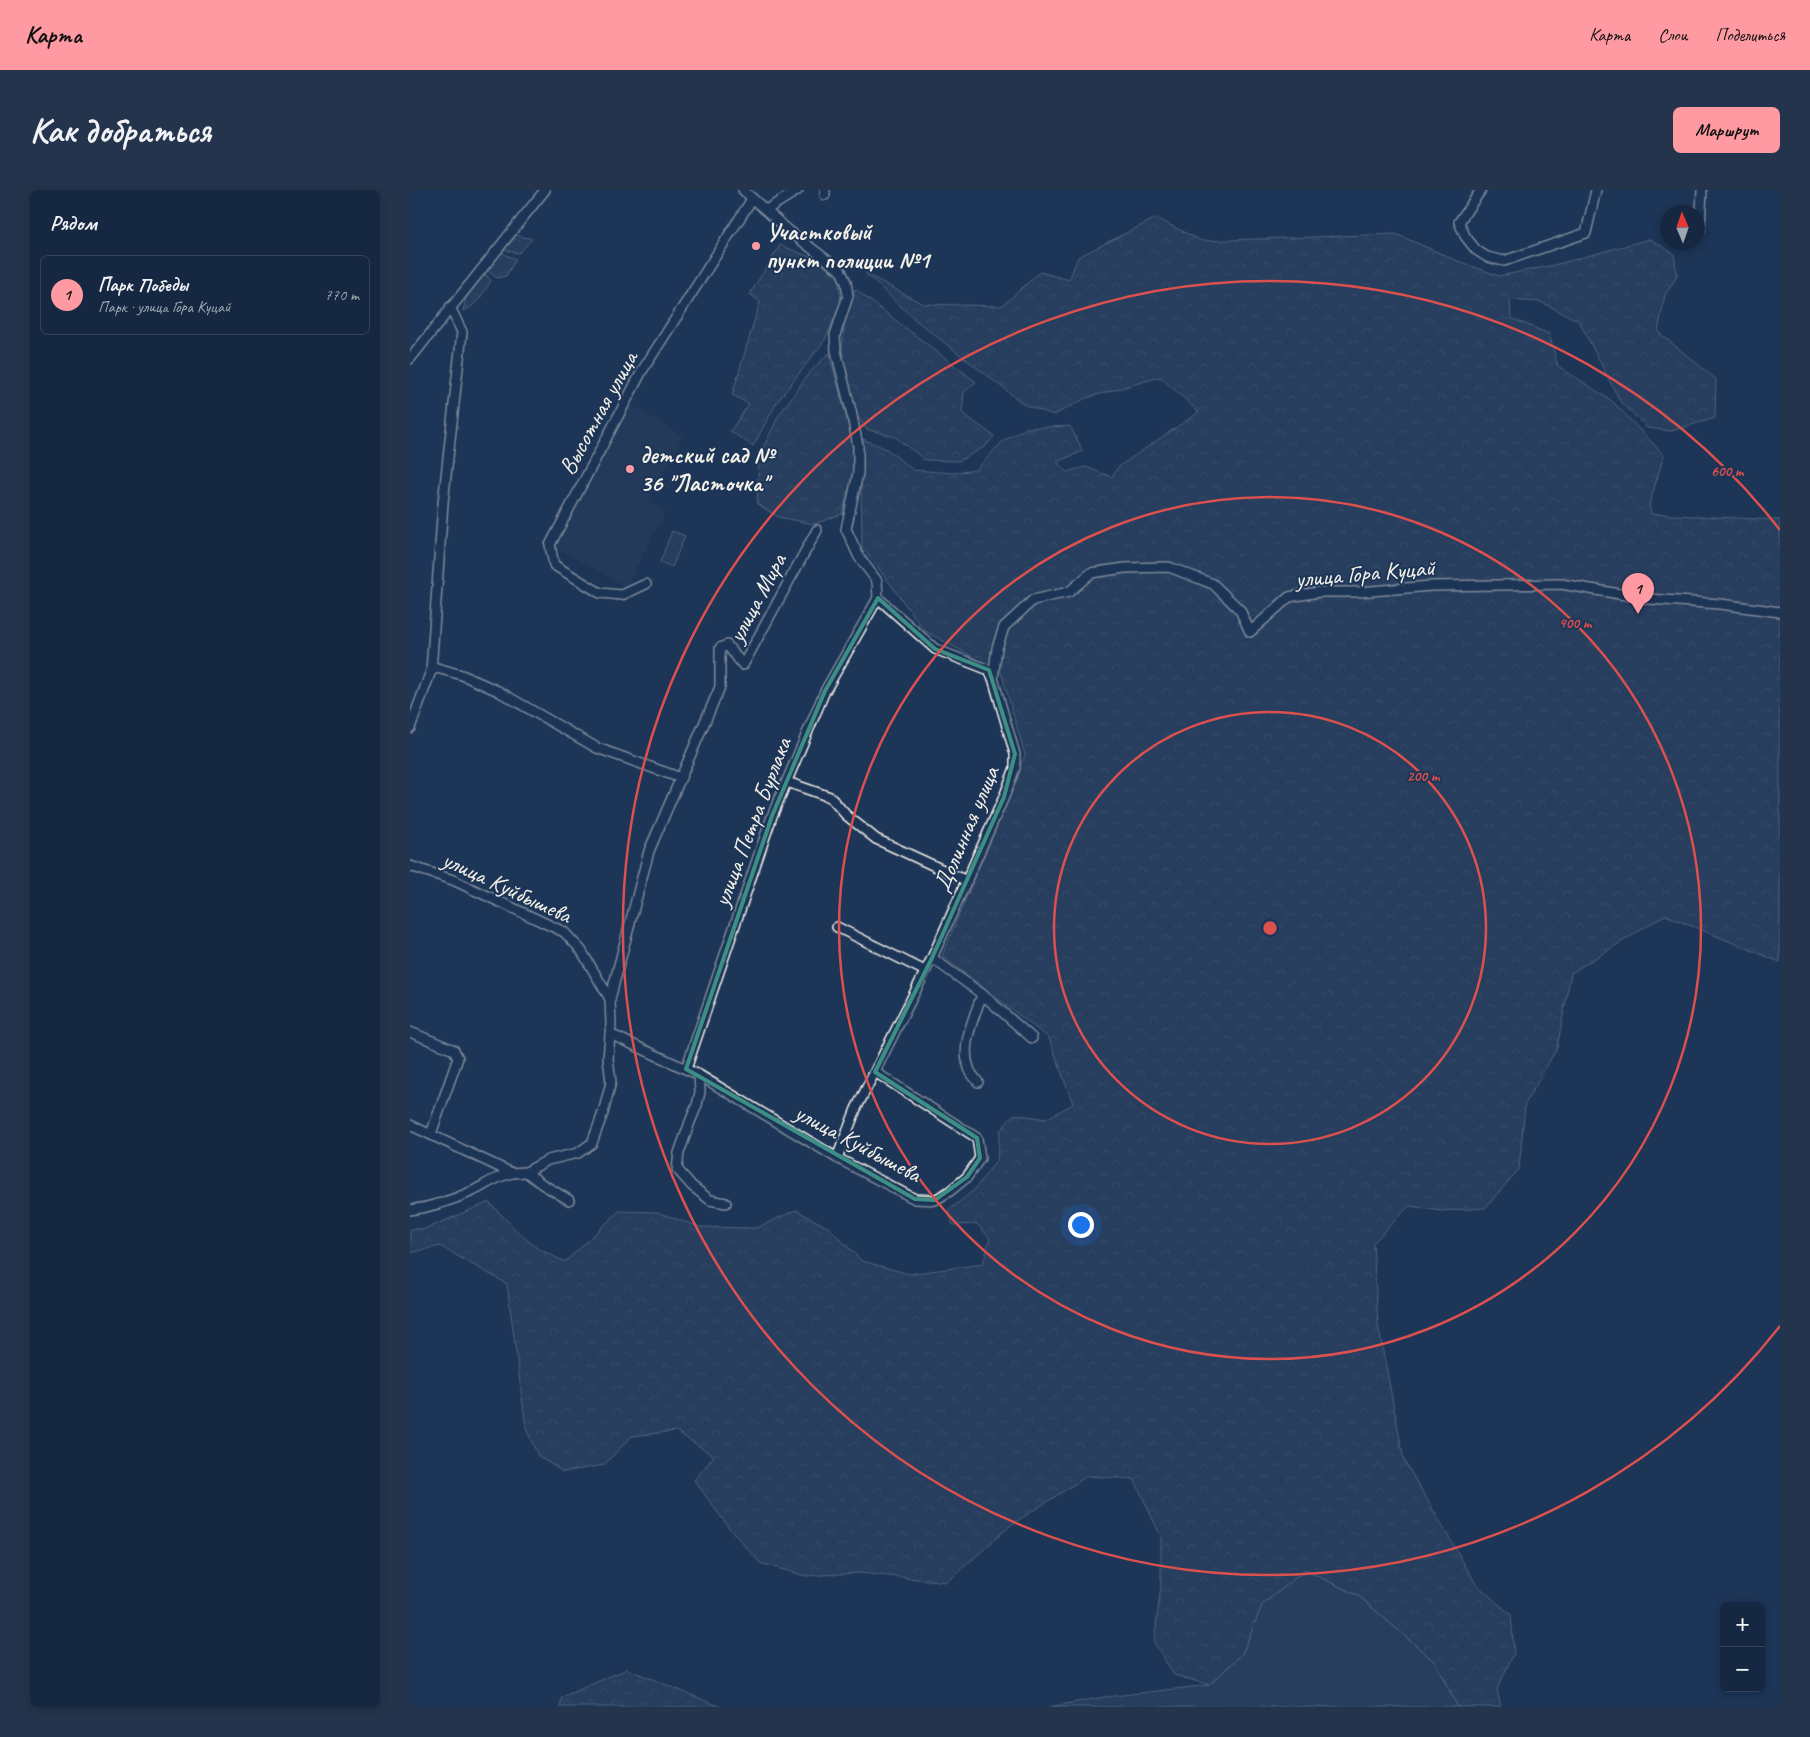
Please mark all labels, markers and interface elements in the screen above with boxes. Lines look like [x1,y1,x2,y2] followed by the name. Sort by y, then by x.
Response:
[25,20,82,50] text: Карта
[1589,24,1630,46] text: Карта
[1658,24,1687,46] text: Слои
[1715,24,1785,46] text: Поделиться
[1673,107,1780,153] button: Маршрут
[30,108,211,153] text: Как добраться
[1660,205,1705,250] north arrow
[50,210,97,236] text: Рядом
[766,217,932,275] place label: Участковый пункт полиции №1
[750,240,762,252] marker: Участковый пункт полиции №1
[98,273,188,297] text: Парк Победы
[63,285,71,305] text: 1
[325,285,359,305] text: 770 m
[98,297,231,317] text: Парк · улица Гора Куцай
[552,344,645,480] street label: Высотная улица
[640,440,778,498] place label: детский сад № 36 "Ласточка"
[1711,462,1745,481] text: 600 m
[624,463,636,475] marker: детский сад № 36 "Ласточка"
[720,547,794,649] street label: улица Мира
[1292,552,1438,594] street label: улица Гора Куцай
[1622,573,1654,614] pin: 1
[1559,614,1593,633] text: 400 m
[705,732,798,912] street label: улица Петра Бурлака
[926,760,1006,896] street label: Долинная улица
[1407,767,1441,786] text: 200 m
[436,843,578,931] street label: улица Куйбышева
[1261,919,1279,937] centre of rings
[788,1096,928,1189] street label: улица Куйбышева
[1068,1212,1094,1238] your location
[1720,1602,1765,1692] map controls
[1720,1602,1765,1647] button: +
[1720,1647,1765,1692] button: −

